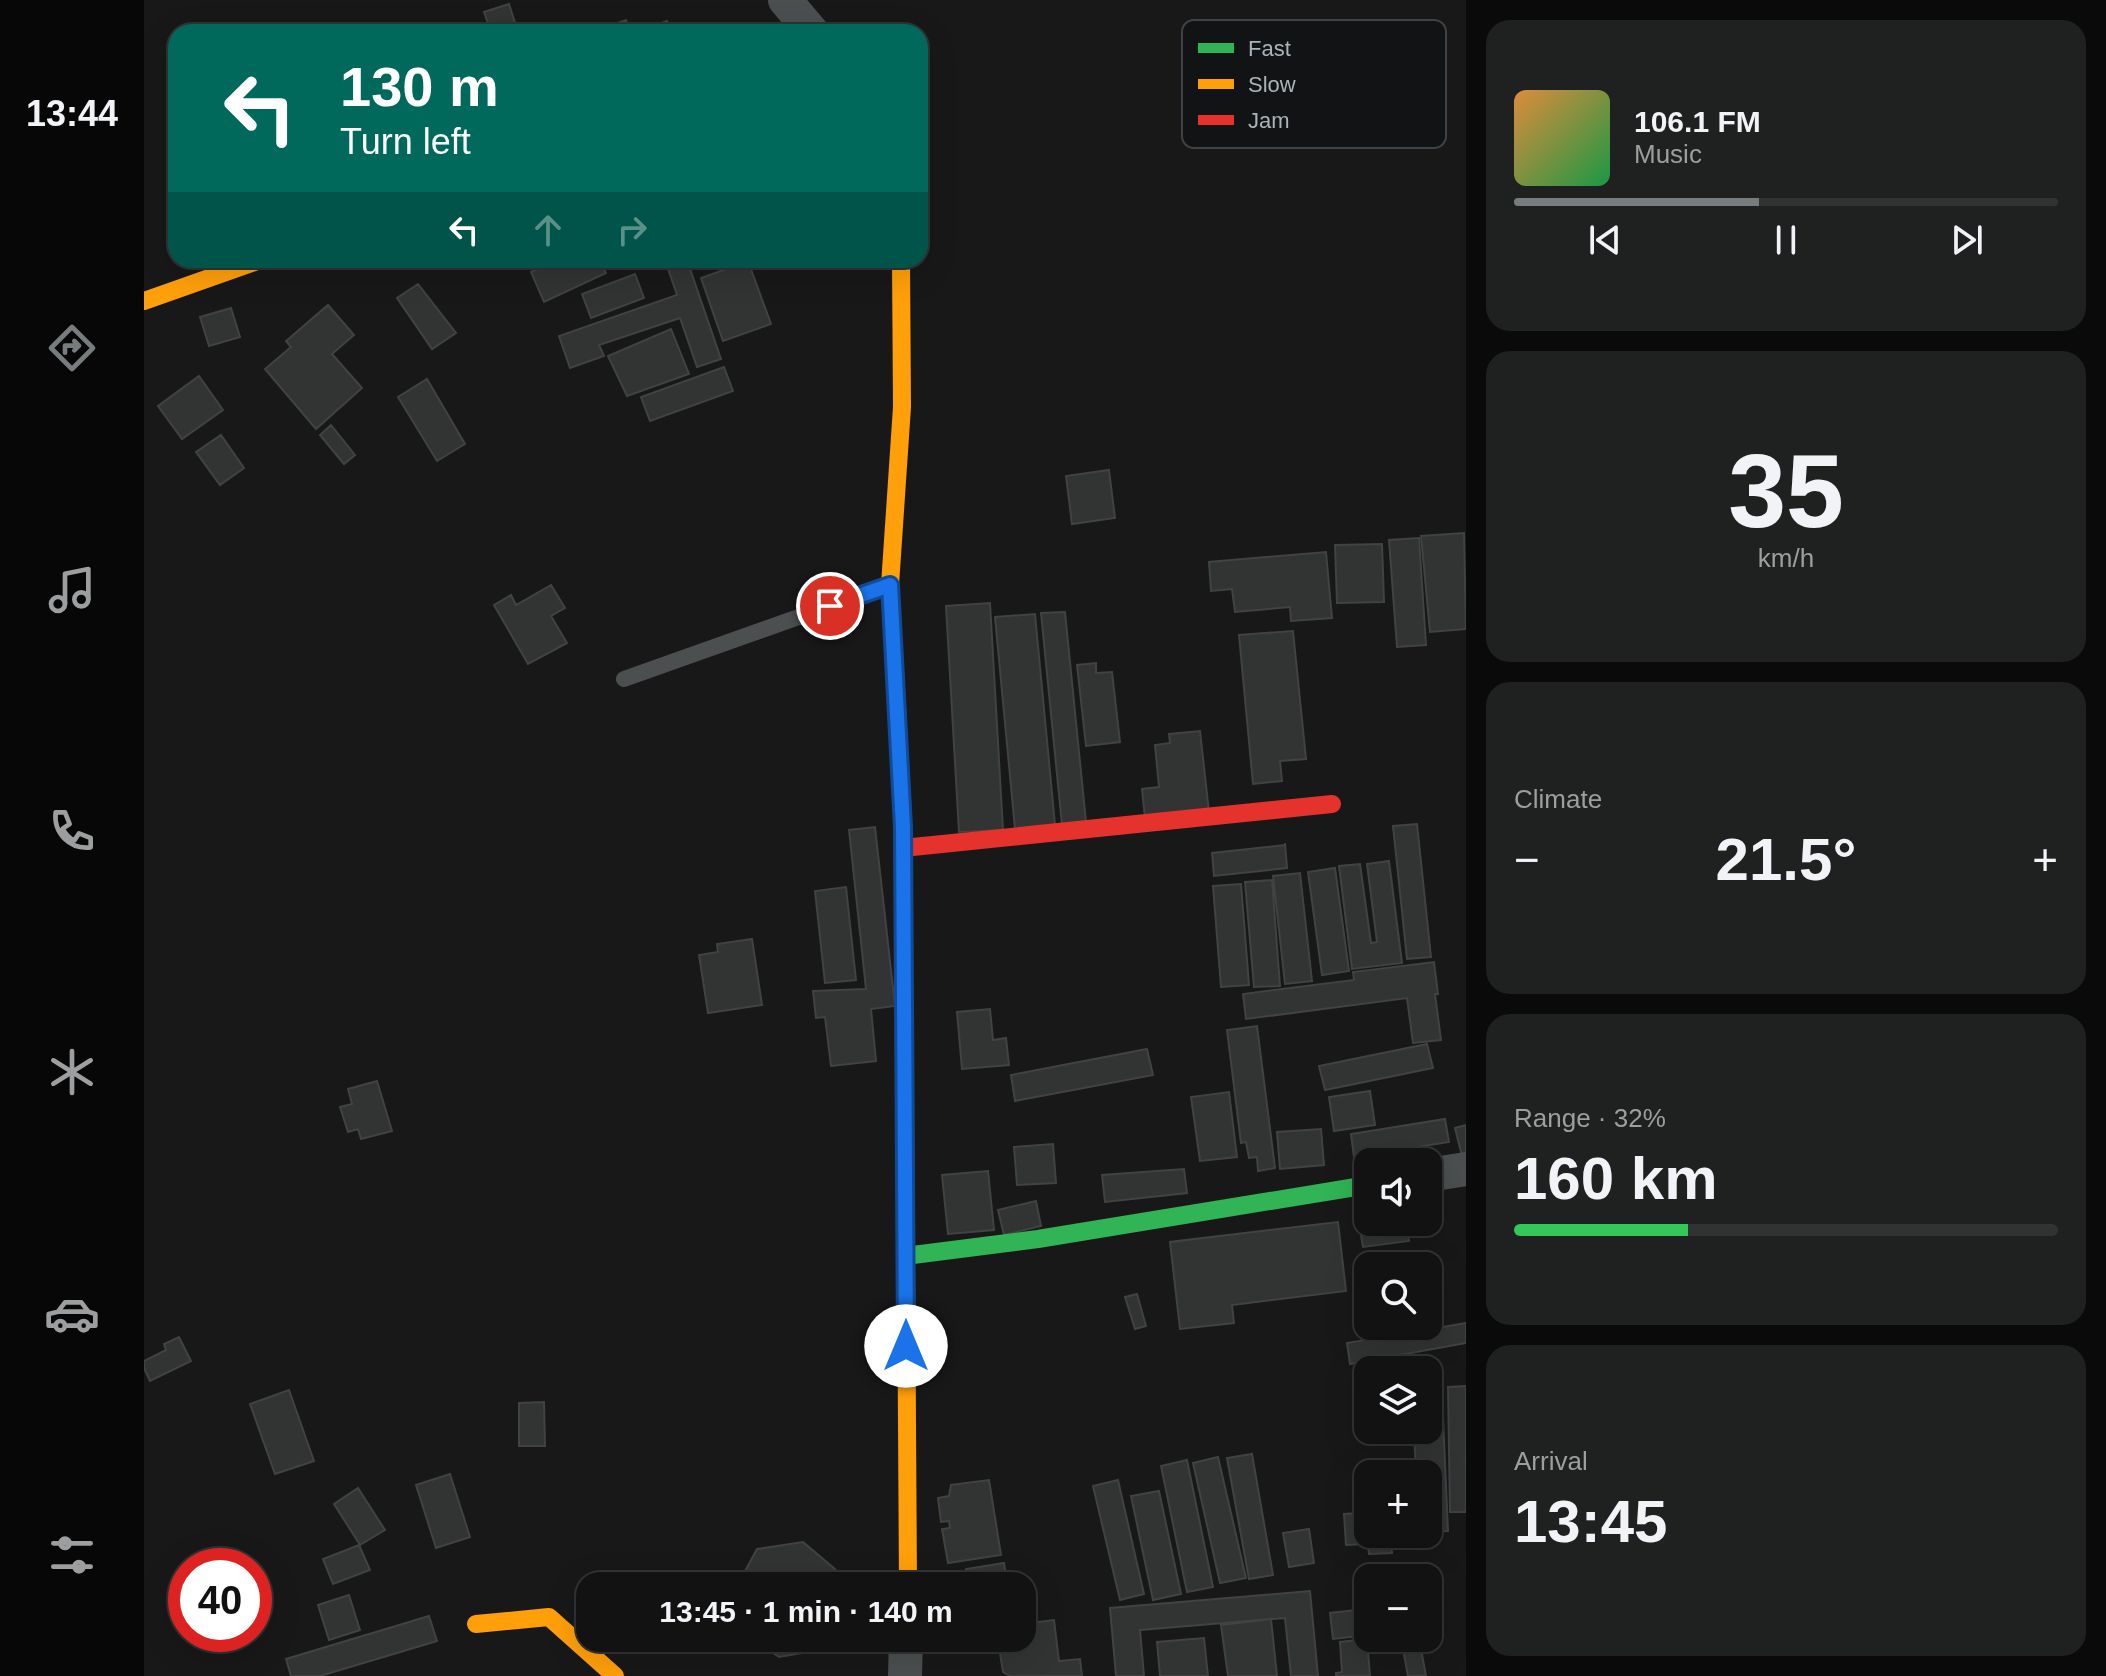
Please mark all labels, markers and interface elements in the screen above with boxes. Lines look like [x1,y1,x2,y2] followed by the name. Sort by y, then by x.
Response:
[1182,20,1446,148] legend
[1248,36,1291,61] text: Fast
[340,55,499,118] text: 130 m
[208,56,312,160] icon: left
[1248,72,1296,97] text: Slow
[26,93,118,134] text: 13:44
[1634,105,1761,138] text: 106.1 FM
[1248,108,1290,133] text: Jam
[340,121,471,162] text: Turn left
[1634,139,1702,169] text: Music
[442,208,486,252] icon: left
[526,208,570,252] icon: ahead
[610,208,654,252] icon: right
[1583,218,1627,262] icon: previous
[1764,218,1808,262] icon: pause
[1945,218,1989,262] icon: next
[44,320,100,376] icon: directions
[1728,433,1844,549] text: 35
[1758,543,1814,573] text: km/h
[44,562,100,618] icon: music
[796,572,864,640] pin
[808,584,852,628] icon: arrive
[1514,784,1602,814] text: Climate
[44,803,100,859] icon: phone
[1716,826,1856,893] text: 21.5°
[1514,835,1540,884] text: −
[2032,835,2058,884] text: +
[44,1044,100,1100] icon: climate
[1514,1103,1666,1133] text: Range · 32%
[1514,1145,1718,1212] text: 160 km
[1354,1148,1442,1652] map controls
[1354,1148,1442,1236] button: sound
[1354,1252,1442,1340] button: search
[44,1286,100,1342] icon: car
[864,1304,948,1388] position arrow
[1354,1356,1442,1444] button: layers
[1514,1446,1588,1476] text: Arrival
[1354,1460,1442,1548] button: +
[1514,1488,1667,1555] text: 13:45
[44,1527,100,1583] icon: filters
[168,1548,272,1652] speed limit sign: 40
[1354,1564,1442,1652] button: −
[659,1595,953,1628] text: 13:45 · 1 min · 140 m

